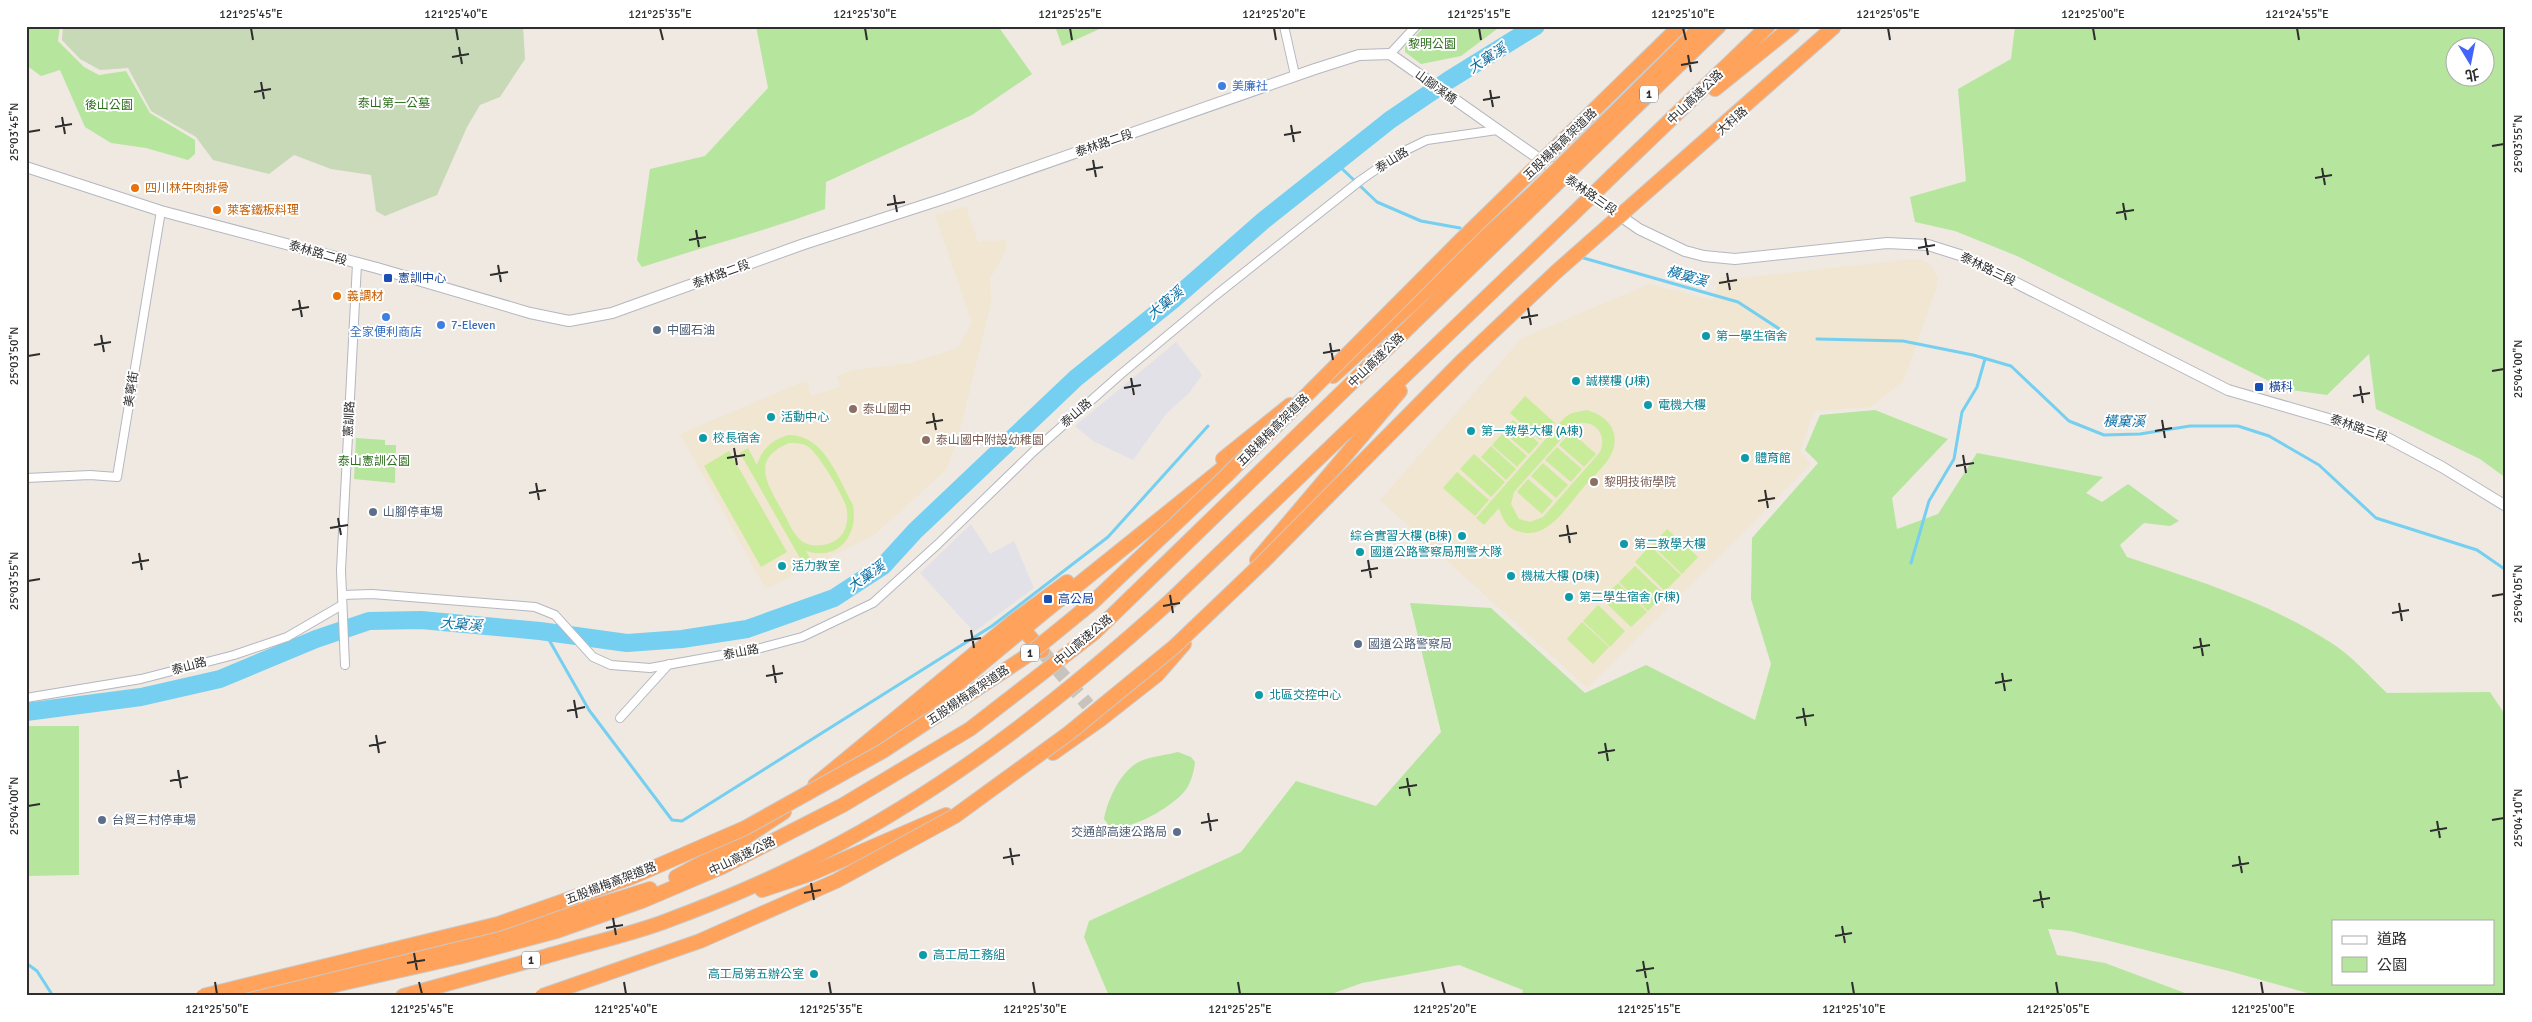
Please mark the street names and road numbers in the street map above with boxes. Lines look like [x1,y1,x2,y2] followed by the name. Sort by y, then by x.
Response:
[1412,67,1460,108] street label: 山腳溪橋
[1664,67,1726,128] street label: 中山高速公路
[1640,86,1658,102] road number: 1
[1714,104,1751,139] street label: 大科路
[1521,106,1600,183] street label: 五股楊梅高架道路
[1073,127,1135,160] street label: 泰林路二段
[1373,145,1412,176] street label: 泰山路
[1562,172,1620,219] street label: 泰林路三段
[287,238,349,269] street label: 泰林路二段
[1958,250,2018,289] street label: 泰林路三段
[690,257,752,292] street label: 泰林路二段
[1345,330,1407,391] street label: 中山高速公路
[121,370,142,408] street label: 美寧街
[1234,391,1313,470] street label: 五股楊梅高架道路
[1058,396,1095,431] street label: 泰山路
[341,401,358,437] street label: 憲訓路
[2328,412,2390,445] street label: 泰林路三段
[1051,611,1116,669] street label: 中山高速公路
[722,642,760,663] street label: 泰山路
[1021,644,1039,661] road number: 1
[170,655,208,678] street label: 泰山路
[924,662,1012,728] street label: 五股楊梅高架道路
[707,834,778,879] street label: 中山高速公路
[564,859,659,908] street label: 五股楊梅高架道路
[522,952,540,968] road number: 1

